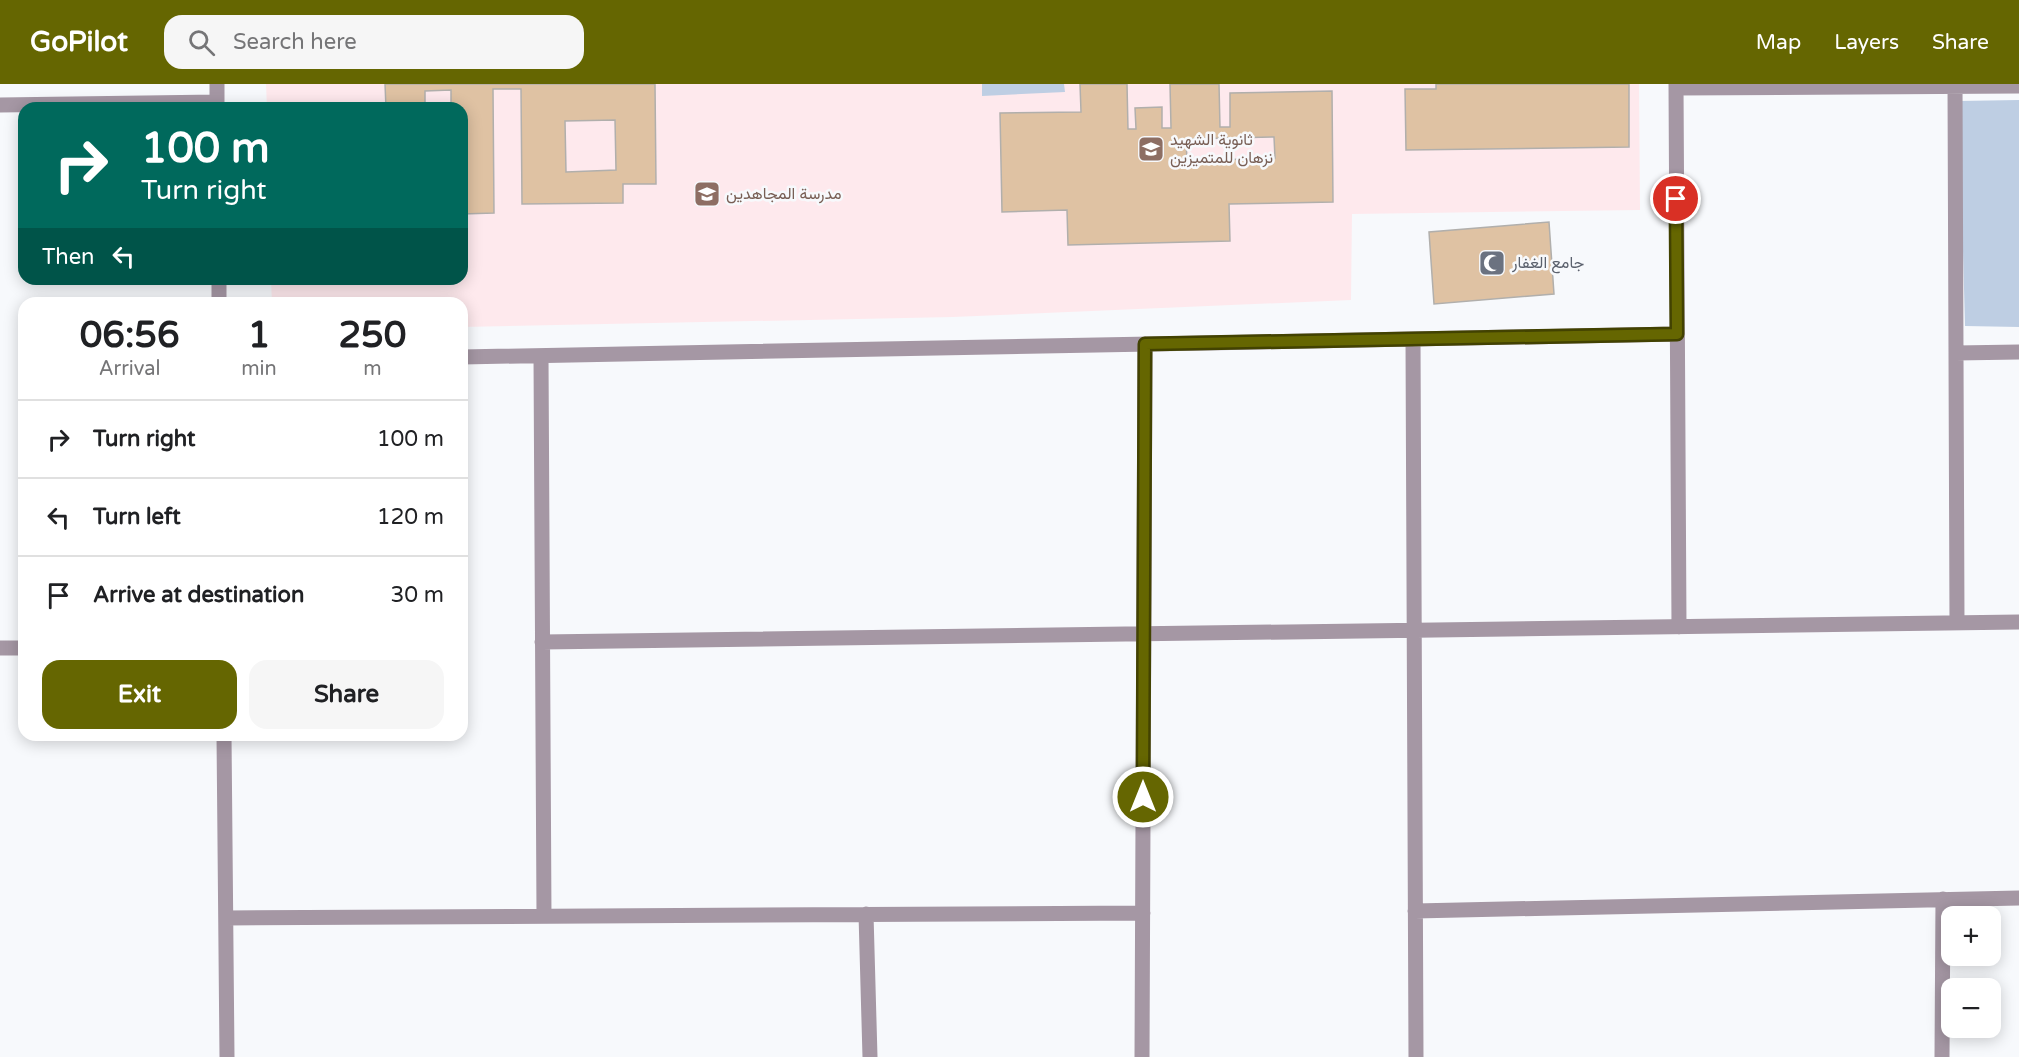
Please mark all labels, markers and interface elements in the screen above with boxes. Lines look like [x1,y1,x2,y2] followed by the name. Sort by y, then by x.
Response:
[164,15,584,69] search box
[30,25,128,59] text: GoPilot
[185,26,218,59] icon: search
[233,29,357,55] text: Search here
[1756,30,1801,55] text: Map
[1834,30,1899,55] text: Layers
[1932,30,1989,55] text: Share
[141,123,270,174] text: 100 m
[42,126,120,204] icon: right
[1170,130,1273,168] place label: ثانوية الشهيد نزهان للمتميزين
[1136,134,1166,164] school or university icon: ثانوية الشهيد نزهان للمتميزين
[1650,173,1701,224] pin
[141,174,267,207] text: Turn right
[692,179,722,209] school or university icon: مدرسة المجاهدين
[1659,182,1692,215] icon: arrive
[726,184,842,204] place label: مدرسة المجاهدين
[107,240,140,273] icon: left
[42,244,95,270] text: Then
[1477,248,1507,278] mosque icon: جامع الغفار
[1511,253,1585,274] place label: جامع الغفار
[80,314,180,357] text: 06:56
[248,314,270,357] text: 1
[338,314,406,357] text: 250
[99,357,161,381] text: Arrival
[241,357,277,381] text: min
[363,357,382,381] text: m
[42,423,75,456] icon: right
[93,426,195,452] text: Turn right
[377,426,444,452] text: 100 m
[42,501,75,534] icon: left
[93,504,181,530] text: Turn left
[377,504,444,530] text: 120 m
[42,579,75,612] icon: arrive
[93,582,304,608] text: Arrive at destination
[390,582,444,608] text: 30 m
[42,660,237,729] button: Exit
[249,660,444,729] button: Share
[1111,765,1175,829] position arrow
[1941,906,2001,1038] map controls
[1941,906,2001,966] button: +
[1941,978,2001,1038] button: −

